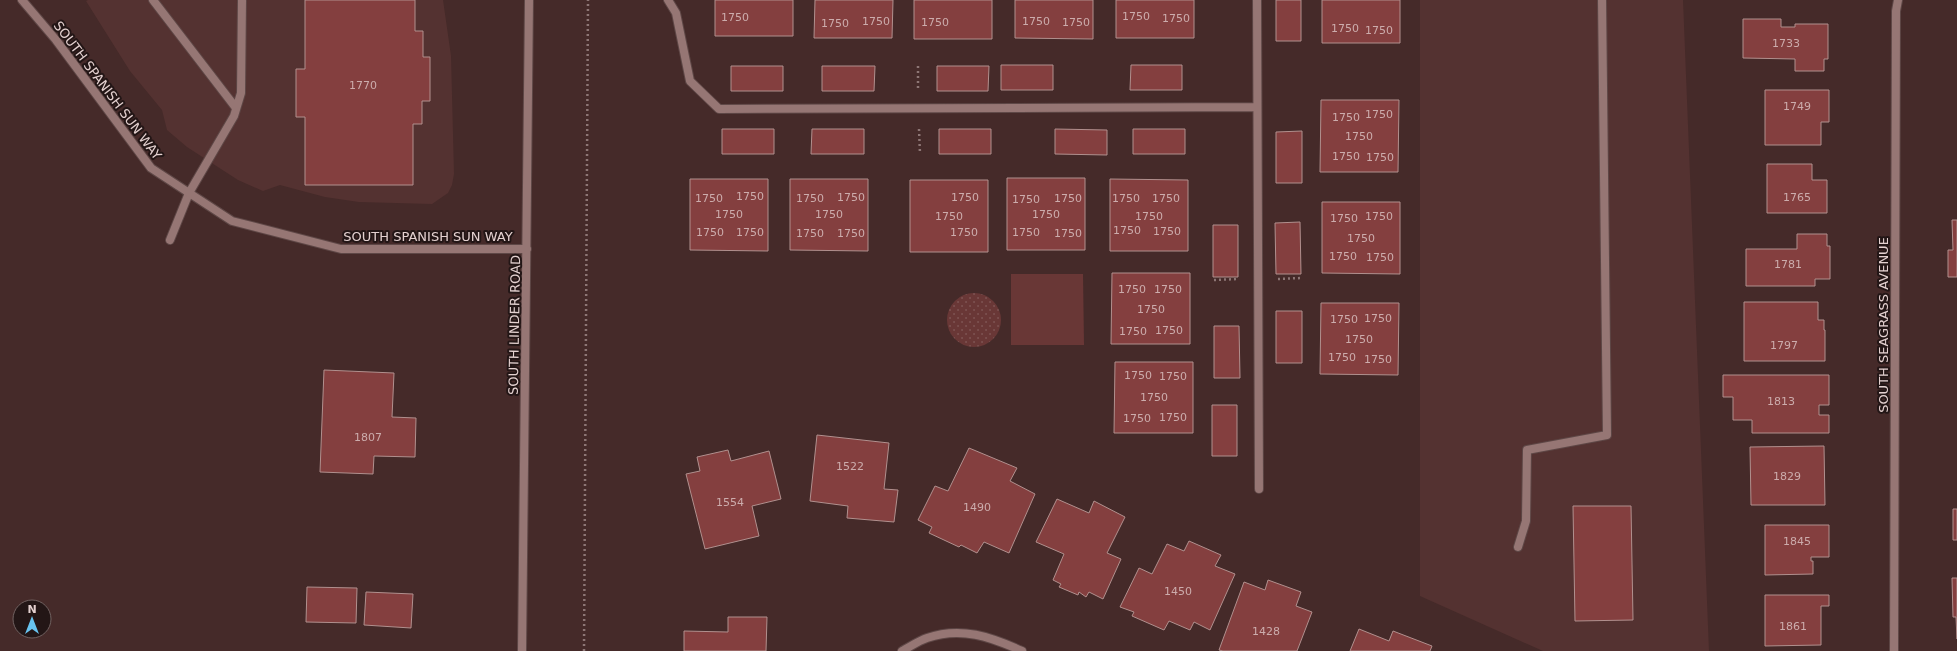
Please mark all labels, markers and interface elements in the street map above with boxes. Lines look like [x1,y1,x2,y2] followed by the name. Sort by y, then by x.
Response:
[1122,10,1150,23] house number: 1750
[721,11,749,24] house number: 1750
[1162,12,1190,25] house number: 1750
[862,15,890,28] house number: 1750
[1022,15,1050,28] house number: 1750
[921,16,949,29] house number: 1750
[1062,16,1090,29] house number: 1750
[821,17,849,30] house number: 1750
[51,18,165,162] street label: SOUTH SPANISH SUN WAY
[1331,22,1359,35] house number: 1750
[1365,24,1393,37] house number: 1750
[1772,37,1800,50] house number: 1733
[349,79,377,92] house number: 1770
[1783,100,1811,113] house number: 1749
[1365,108,1393,121] house number: 1750
[1332,111,1360,124] house number: 1750
[1345,130,1373,143] house number: 1750
[1332,150,1360,163] house number: 1750
[1366,151,1394,164] house number: 1750
[736,190,764,203] house number: 1750
[837,191,865,204] house number: 1750
[951,191,979,204] house number: 1750
[1783,191,1811,204] house number: 1765
[695,192,723,205] house number: 1750
[796,192,824,205] house number: 1750
[1054,192,1082,205] house number: 1750
[1112,192,1140,205] house number: 1750
[1152,192,1180,205] house number: 1750
[1012,193,1040,206] house number: 1750
[715,208,743,221] house number: 1750
[815,208,843,221] house number: 1750
[1032,208,1060,221] house number: 1750
[935,210,963,223] house number: 1750
[1135,210,1163,223] house number: 1750
[1365,210,1393,223] house number: 1750
[1330,212,1358,225] house number: 1750
[1113,224,1141,237] house number: 1750
[1153,225,1181,238] house number: 1750
[696,226,724,239] house number: 1750
[736,226,764,239] house number: 1750
[950,226,978,239] house number: 1750
[1012,226,1040,239] house number: 1750
[796,227,824,240] house number: 1750
[837,227,865,240] house number: 1750
[1054,227,1082,240] house number: 1750
[343,229,513,244] street label: SOUTH SPANISH SUN WAY
[1347,232,1375,245] house number: 1750
[1876,237,1891,413] street label: SOUTH SEAGRASS AVENUE
[1329,250,1357,263] house number: 1750
[1366,251,1394,264] house number: 1750
[506,255,523,395] street label: SOUTH LINDER ROAD
[1774,258,1802,271] house number: 1781
[1118,283,1146,296] house number: 1750
[1154,283,1182,296] house number: 1750
[1137,303,1165,316] house number: 1750
[1364,312,1392,325] house number: 1750
[1330,313,1358,326] house number: 1750
[1155,324,1183,337] house number: 1750
[1119,325,1147,338] house number: 1750
[1345,333,1373,346] house number: 1750
[1770,339,1798,352] house number: 1797
[1328,351,1356,364] house number: 1750
[1364,353,1392,366] house number: 1750
[1124,369,1152,382] house number: 1750
[1159,370,1187,383] house number: 1750
[1140,391,1168,404] house number: 1750
[1767,395,1795,408] house number: 1813
[1159,411,1187,424] house number: 1750
[1123,412,1151,425] house number: 1750
[354,431,382,444] house number: 1807
[836,460,864,473] house number: 1522
[1773,470,1801,483] house number: 1829
[716,496,744,509] house number: 1554
[963,501,991,514] house number: 1490
[1783,535,1811,548] house number: 1845
[1164,585,1192,598] house number: 1450
[12,599,52,639] north arrow
[27,603,37,616] text: N
[1779,620,1807,633] house number: 1861
[1252,625,1280,638] house number: 1428

